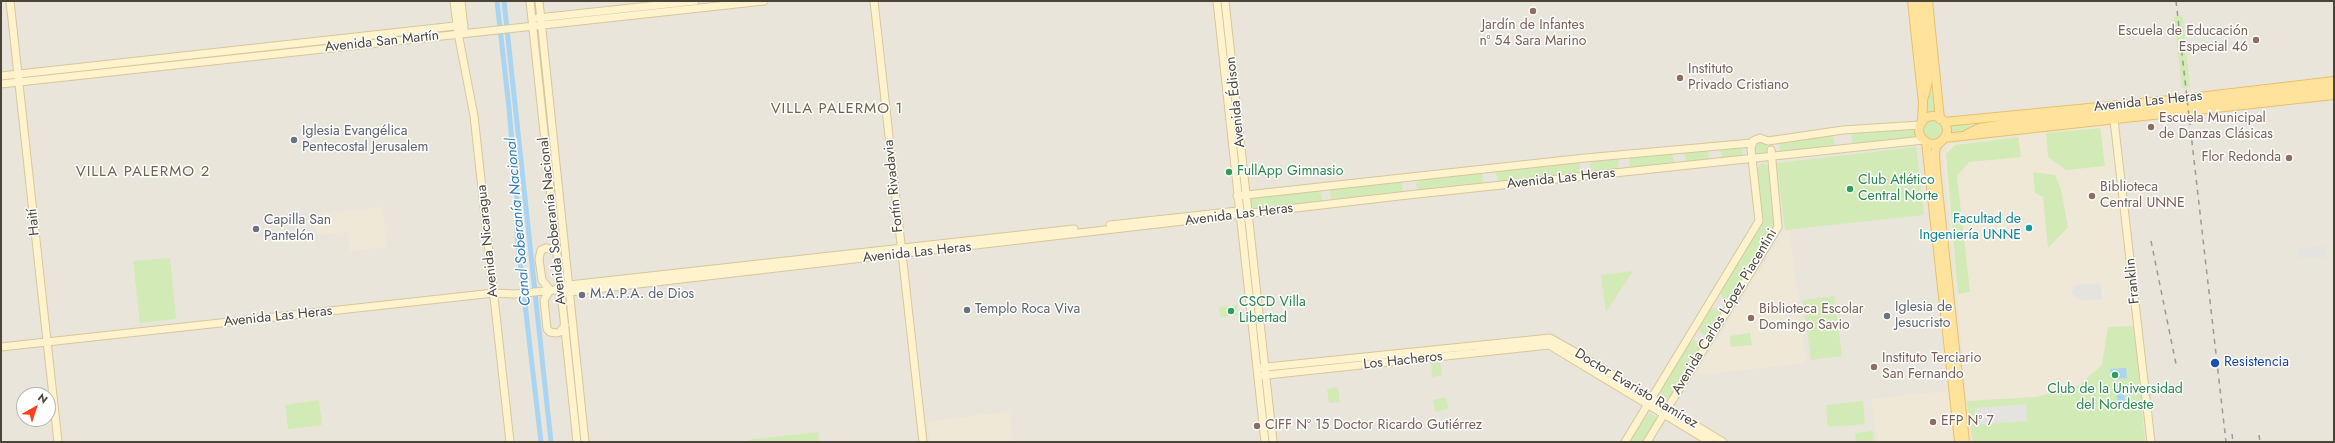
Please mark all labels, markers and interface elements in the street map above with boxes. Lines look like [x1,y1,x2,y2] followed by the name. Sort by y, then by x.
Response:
[1528,6,1538,16] marker: Jardín de Infantes nº 54 Sara Marino
[1480,18,1586,50] place label: Jardín de Infantes nº 54 Sara Marino
[2118,24,2248,56] place label: Escuela de Educación Especial 46
[324,28,440,56] street label: Avenida San Martín
[2251,35,2261,45] marker: Escuela de Educación Especial 46
[1223,56,1249,148] street label: Avenida Édison
[1688,62,1789,94] place label: Instituto Privado Cristiano
[1675,73,1685,83] marker: Instituto Privado Cristiano
[2093,88,2203,116] street label: Avenida Las Heras
[771,100,903,118] district label: VILLA PALERMO 1
[2159,111,2273,144] place label: Escuela Municipal de Danzas Clásicas
[2146,122,2156,132] marker: Escuela Municipal de Danzas Clásicas
[302,124,428,156] place label: Iglesia Evangélica Pentecostal Jerusalem
[289,135,299,145] marker: Iglesia Evangélica Pentecostal Jerusalem
[536,136,570,306] street label: Avenida Soberanía Nacional
[503,137,535,307] water label: Canal Soberanía Nacional
[881,139,907,233] street label: Fortín Rivadavia
[2201,150,2281,166] place label: Flor Redonda
[2284,153,2294,163] marker: Flor Redonda
[76,163,210,181] district label: VILLA PALERMO 2
[1237,164,1343,180] place label: FullApp Gimnasio
[1506,165,1616,193] street label: Avenida Las Heras
[1224,167,1234,177] marker: FullApp Gimnasio
[1858,173,1938,206] place label: Club Atlético Central Norte
[2100,180,2185,212] place label: Biblioteca Central UNNE
[474,184,502,298] street label: Avenida Nicaragua
[1845,184,1855,194] marker: Club Atlético Central Norte
[2087,191,2097,201] marker: Biblioteca Central UNNE
[1184,200,1294,230] street label: Avenida Las Heras
[24,208,44,236] street label: Haití
[1919,212,2021,244] place label: Facultad de Ingeniería UNNE
[264,213,331,246] place label: Capilla San Pantelón
[2024,223,2034,233] marker: Facultad de Ingeniería UNNE
[251,224,261,234] marker: Capilla San Pantelón
[1669,226,1781,398] street label: Avenida Carlos López Piacentini
[862,239,972,267] street label: Avenida Las Heras
[2122,257,2144,305] street label: Franklin
[590,287,694,303] place label: M.A.P.A. de Dios
[577,290,587,300] marker: M.A.P.A. de Dios
[1239,295,1306,328] place label: CSCD Villa Libertad
[1895,300,1952,332] place label: Iglesia de Jesucristo
[975,302,1080,318] place label: Templo Roca Viva
[1759,302,1864,334] place label: Biblioteca Escolar Domingo Savio
[223,303,333,331] street label: Avenida Las Heras
[962,305,972,315] marker: Templo Roca Viva
[1226,306,1236,316] marker: CSCD Villa Libertad
[1882,311,1892,321] marker: Iglesia de Jesucristo
[1746,313,1756,323] marker: Biblioteca Escolar Domingo Savio
[1571,346,1701,432] street label: Doctor Evaristo Ramírez
[1363,348,1443,374] street label: Los Hacheros
[1882,351,1981,384] place label: Instituto Terciario San Fernando
[2224,355,2289,371] place label: Resistencia
[2209,357,2221,369] marker: Resistencia
[1869,362,1879,372] marker: Instituto Terciario San Fernando
[2110,370,2120,380] marker: Club de la Universidad del Nordeste
[2047,382,2183,414] place label: Club de la Universidad del Nordeste
[16,387,56,427] north arrow
[34,389,51,407] text: N
[1941,414,1994,430] place label: EFP Nº 7
[1928,417,1938,427] marker: EFP Nº 7
[1265,418,1482,434] place label: CIFF Nº 15 Doctor Ricardo Gutiérrez
[1252,421,1262,431] marker: CIFF Nº 15 Doctor Ricardo Gutiérrez

